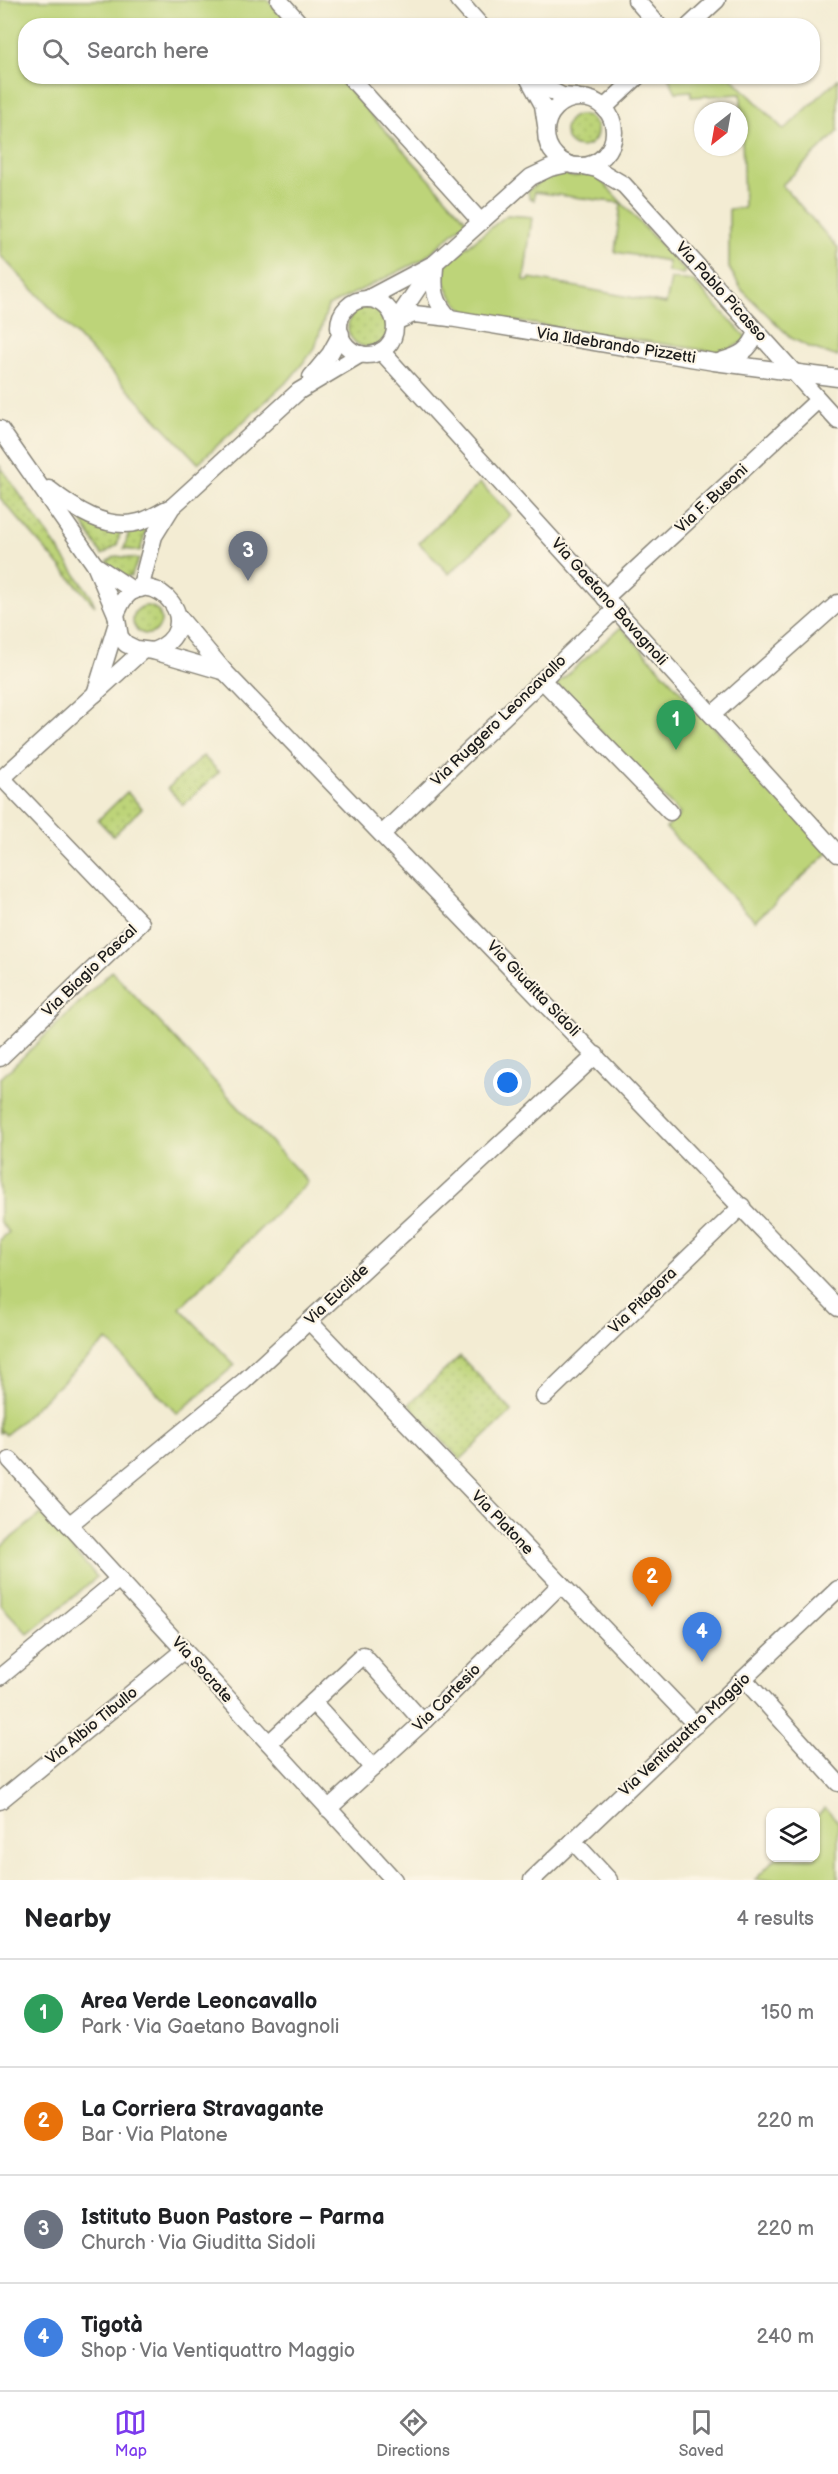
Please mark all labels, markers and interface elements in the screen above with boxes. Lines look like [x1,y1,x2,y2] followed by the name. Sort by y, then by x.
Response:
[18,18,820,84] search box
[39,35,72,68] icon: search
[87,38,209,65] text: Search here
[694,102,748,156] north arrow
[671,238,771,346] street label: Via Pablo Picasso
[535,324,697,368] street label: Via Ildebrando Pizzetti
[672,461,752,537] street label: Via F. Busoni
[228,532,268,581] pin: 3
[547,534,671,670] street label: Via Gaetano Bavagnoli
[427,651,571,791] street label: Via Ruggero Leoncavallo
[656,700,696,750] pin: 1
[39,921,141,1021] street label: Via Biagio Pascal
[482,937,584,1041] street label: Via Giuditta Sidoli
[493,1068,522,1097] your location
[301,1260,373,1329] street label: Via Euclide
[605,1264,681,1338] street label: Via Pitagora
[467,1487,538,1559] street label: Via Platone
[632,1558,672,1607] pin: 2
[682,1612,722,1662] pin: 4
[167,1633,237,1707] street label: Via Socrate
[409,1660,485,1736] street label: Via Cartesio
[615,1669,755,1801] street label: Via Ventiquattro Maggio
[42,1683,142,1769] street label: Via Albio Tibullo
[766,1808,820,1862] map controls
[766,1808,820,1862] button: layers
[24,1904,111,1935] text: Nearby
[736,1907,814,1931] text: 4 results
[81,1988,317,2015] text: Area Verde Leoncavallo
[39,2001,48,2025] text: 1
[761,2001,814,2025] text: 150 m
[81,2015,339,2039] text: Park · Via Gaetano Bavagnoli
[81,2096,324,2123] text: La Corriera Stravagante
[38,2109,49,2133] text: 2
[757,2109,814,2133] text: 220 m
[81,2123,228,2147] text: Bar · Via Platone
[81,2204,385,2231] text: Istituto Buon Pastore – Parma
[38,2217,49,2241] text: 3
[757,2217,814,2241] text: 220 m
[81,2231,316,2255] text: Church · Via Giuditta Sidoli
[81,2312,143,2339] text: Tigotà
[38,2325,49,2349] text: 4
[757,2325,814,2349] text: 240 m
[81,2339,355,2363] text: Shop · Via Ventiquattro Maggio
[114,2406,147,2461] tab: Map
[376,2406,450,2461] tab: Directions
[679,2406,724,2461] tab: Saved

